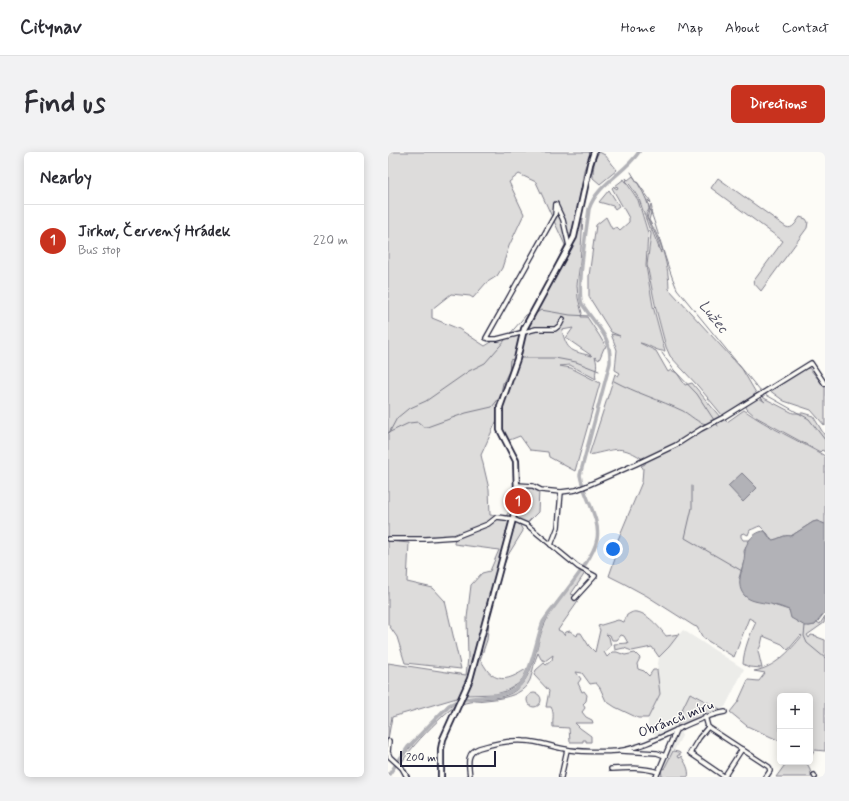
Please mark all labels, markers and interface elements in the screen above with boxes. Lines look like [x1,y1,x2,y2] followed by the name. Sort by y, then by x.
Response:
[20,15,82,40] text: Citynav
[621,19,655,37] text: Home
[677,19,703,37] text: Map
[725,19,760,37] text: About
[782,19,829,37] text: Contact
[731,85,825,123] button: Directions
[24,86,105,123] text: Find us
[40,167,92,189] text: Nearby
[78,222,231,242] text: Jirkov, Červený Hrádek
[50,232,56,249] text: 1
[313,232,348,249] text: 220 m
[78,242,121,259] text: Bus stop
[694,297,733,338] water label: Lužec
[505,486,531,516] pin: 1
[603,539,623,559] your location
[777,693,813,765] map controls
[777,693,813,729] button: +
[636,696,716,742] street label: Obránců míru
[777,729,813,765] button: −
[400,749,496,768] scale bar
[406,751,436,765] text: 200 m

